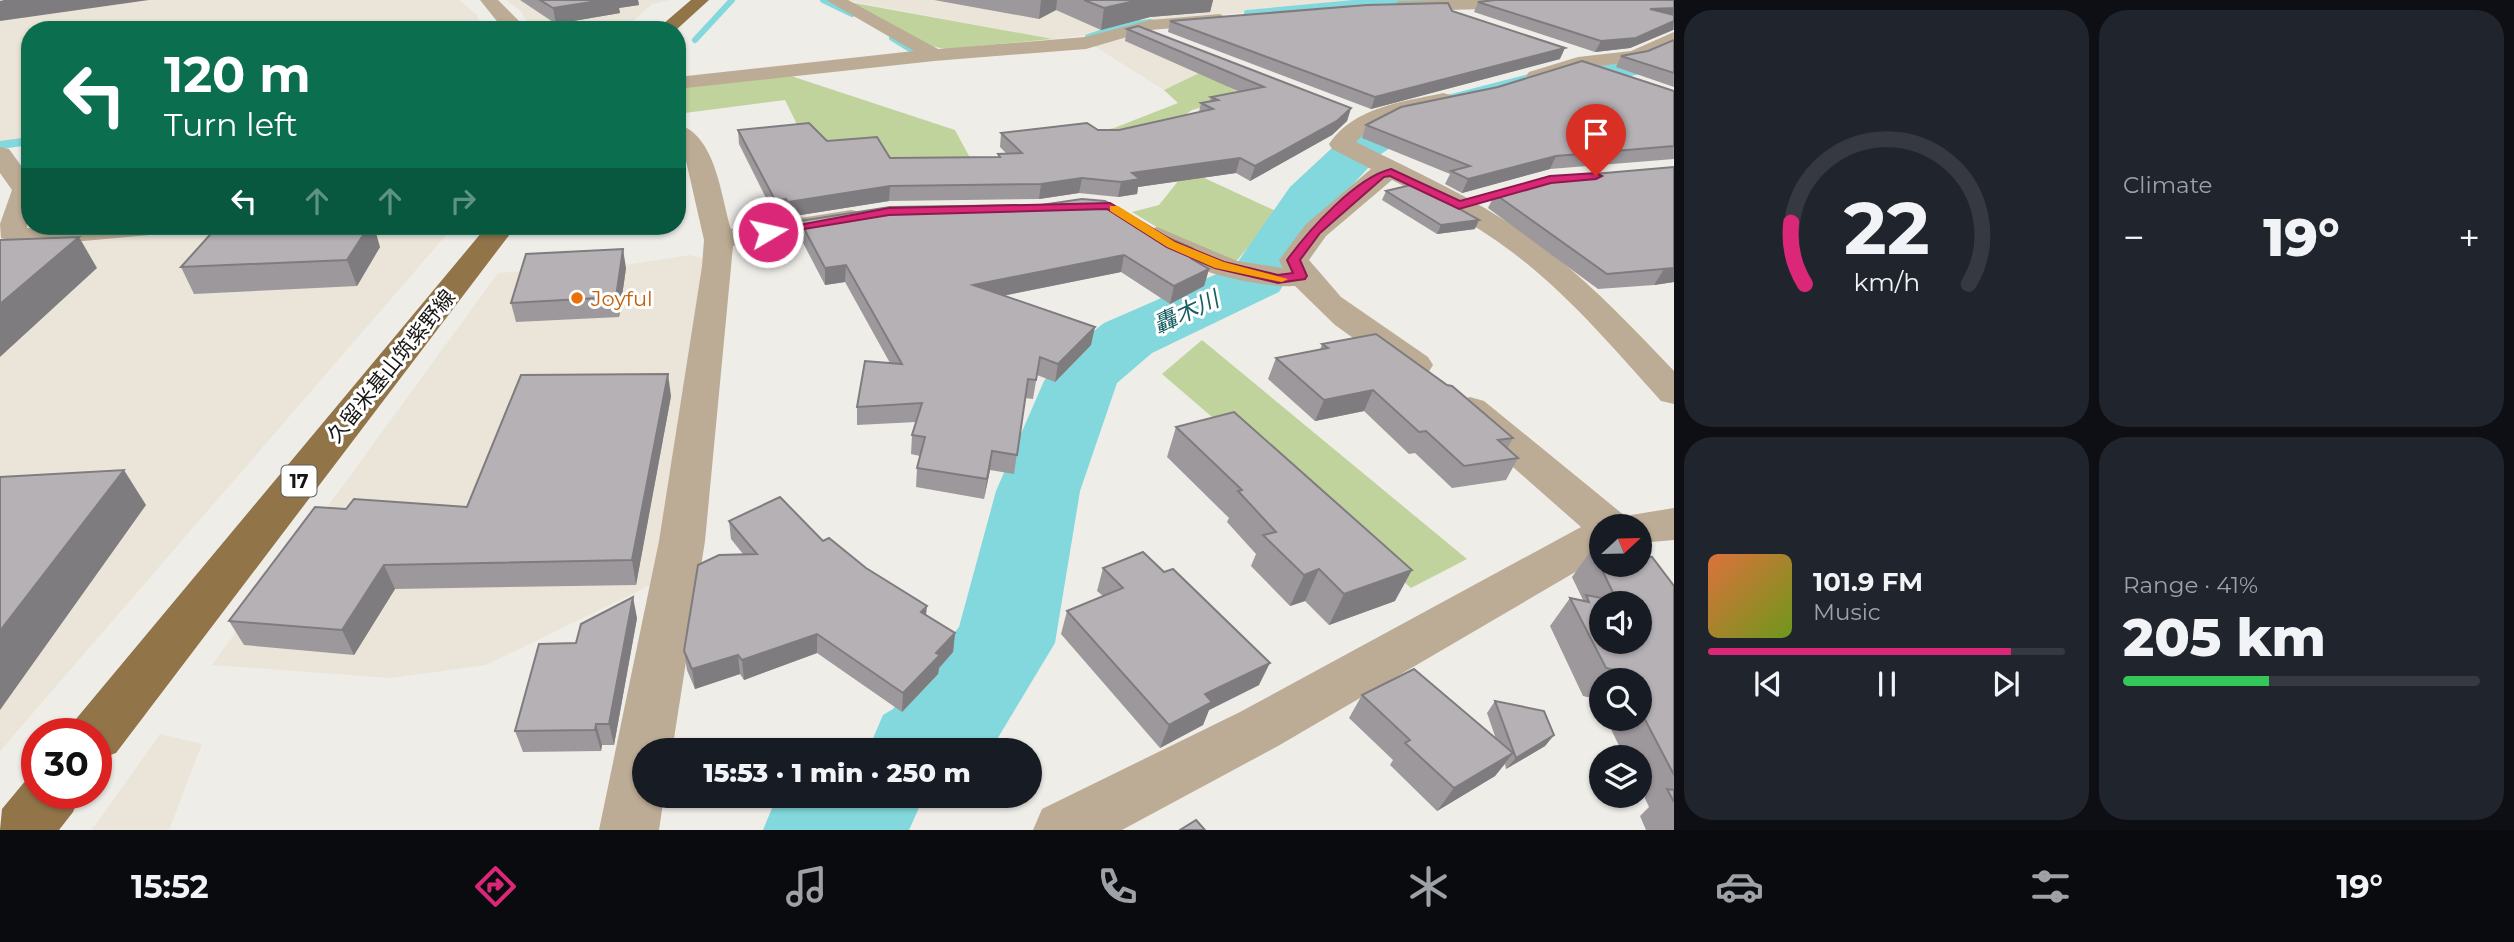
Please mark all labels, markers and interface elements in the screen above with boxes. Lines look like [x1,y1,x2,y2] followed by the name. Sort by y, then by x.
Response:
[164,45,311,104] text: 120 m
[49,49,140,140] icon: left
[1566,104,1626,176] pin
[164,105,298,144] text: Turn left
[1577,115,1615,153] icon: arrive
[2123,171,2212,199] text: Climate
[225,182,263,220] icon: left
[298,182,336,220] icon: ahead
[371,182,409,220] icon: ahead
[444,182,482,220] icon: right
[1844,185,1929,273] text: 22
[731,195,805,269] position arrow
[2263,206,2340,269] text: 19°
[2123,214,2145,261] text: −
[2458,214,2480,261] text: +
[1853,267,1920,297] text: km/h
[1149,283,1226,339] water label: 轟木川
[322,285,460,447] street label: 久留米基山筑紫野線
[590,286,653,311] place label: Joyful
[569,290,585,306] marker: Joyful
[282,466,316,496] road number: 17
[1589,514,1652,578] north arrow
[1589,514,1652,808] map controls
[1813,566,1923,598] text: 101.9 FM
[2123,571,2258,599] text: Range · 41%
[1589,591,1652,654] button: sound
[1813,598,1881,626] text: Music
[2123,606,2326,669] text: 205 km
[1749,665,1787,703] icon: previous
[1868,665,1906,703] icon: pause
[1987,665,2025,703] icon: next
[1589,668,1652,731] button: search
[21,718,112,809] speed limit sign: 30
[1589,745,1652,808] button: layers
[703,757,971,789] text: 15:53 · 1 min · 250 m
[471,862,520,911] icon: directions
[782,862,831,911] icon: music
[1093,862,1142,911] icon: phone
[1404,862,1453,911] icon: climate
[1715,862,1764,911] icon: car
[2026,862,2075,911] icon: filters
[131,867,209,906] text: 15:52
[2337,867,2383,906] text: 19°

